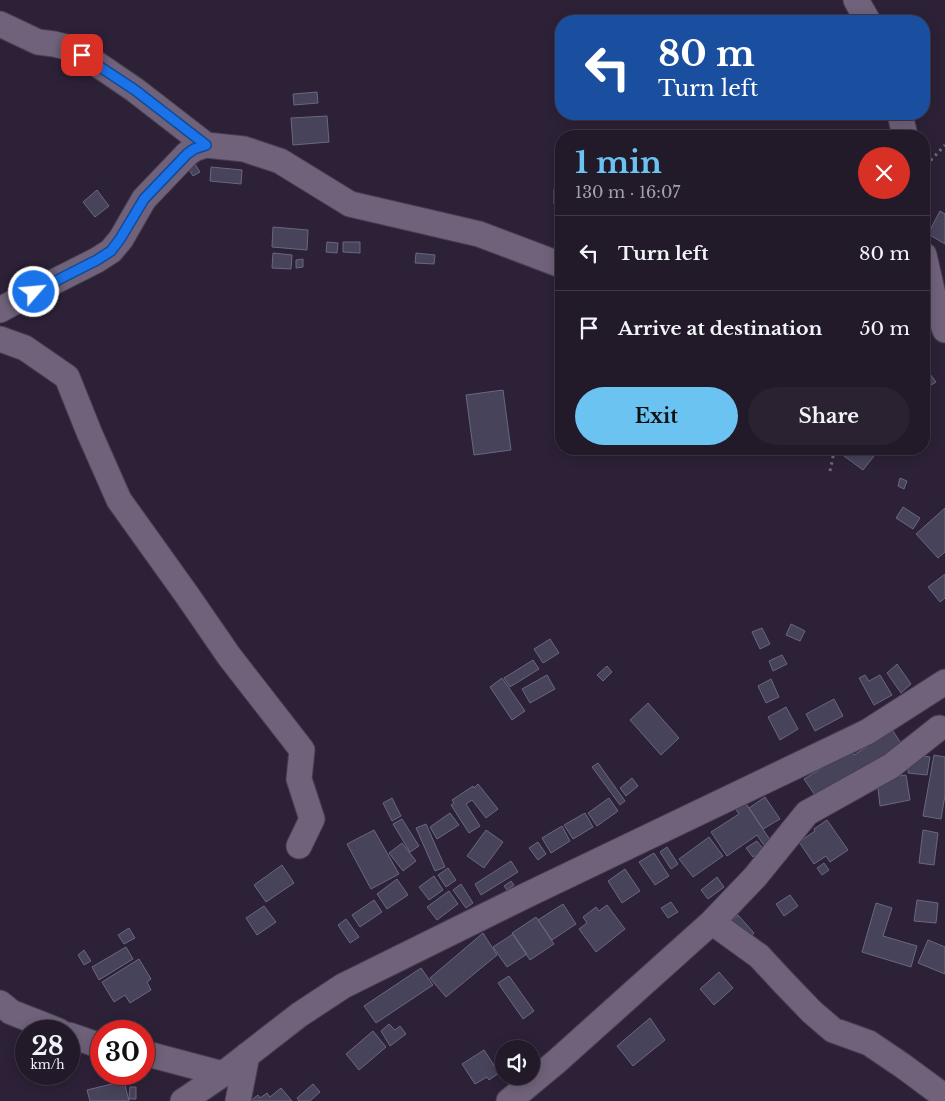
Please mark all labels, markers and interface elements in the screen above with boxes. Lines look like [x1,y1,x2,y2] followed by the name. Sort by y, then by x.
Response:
[658,32,755,75] text: 80 m
[61,34,103,76] pin
[575,35,640,100] icon: left
[68,41,96,69] icon: arrive
[658,75,758,102] text: Turn left
[575,144,662,181] text: 1 min
[858,147,910,199] button: close
[575,182,680,202] text: 130 m · 16:07
[575,239,603,267] icon: left
[618,242,709,265] text: Turn left
[859,242,910,265] text: 80 m
[7,265,59,317] position arrow
[575,314,603,342] icon: arrive
[618,317,822,340] text: Arrive at destination
[860,317,910,340] text: 50 m
[575,387,738,445] button: Exit
[748,387,910,445] button: Share
[90,1020,155,1085] speed limit sign: 30
[31,1031,64,1062] text: 28
[495,1040,540,1085] map controls
[495,1040,540,1085] button: sound
[30,1057,65,1072] text: km/h

